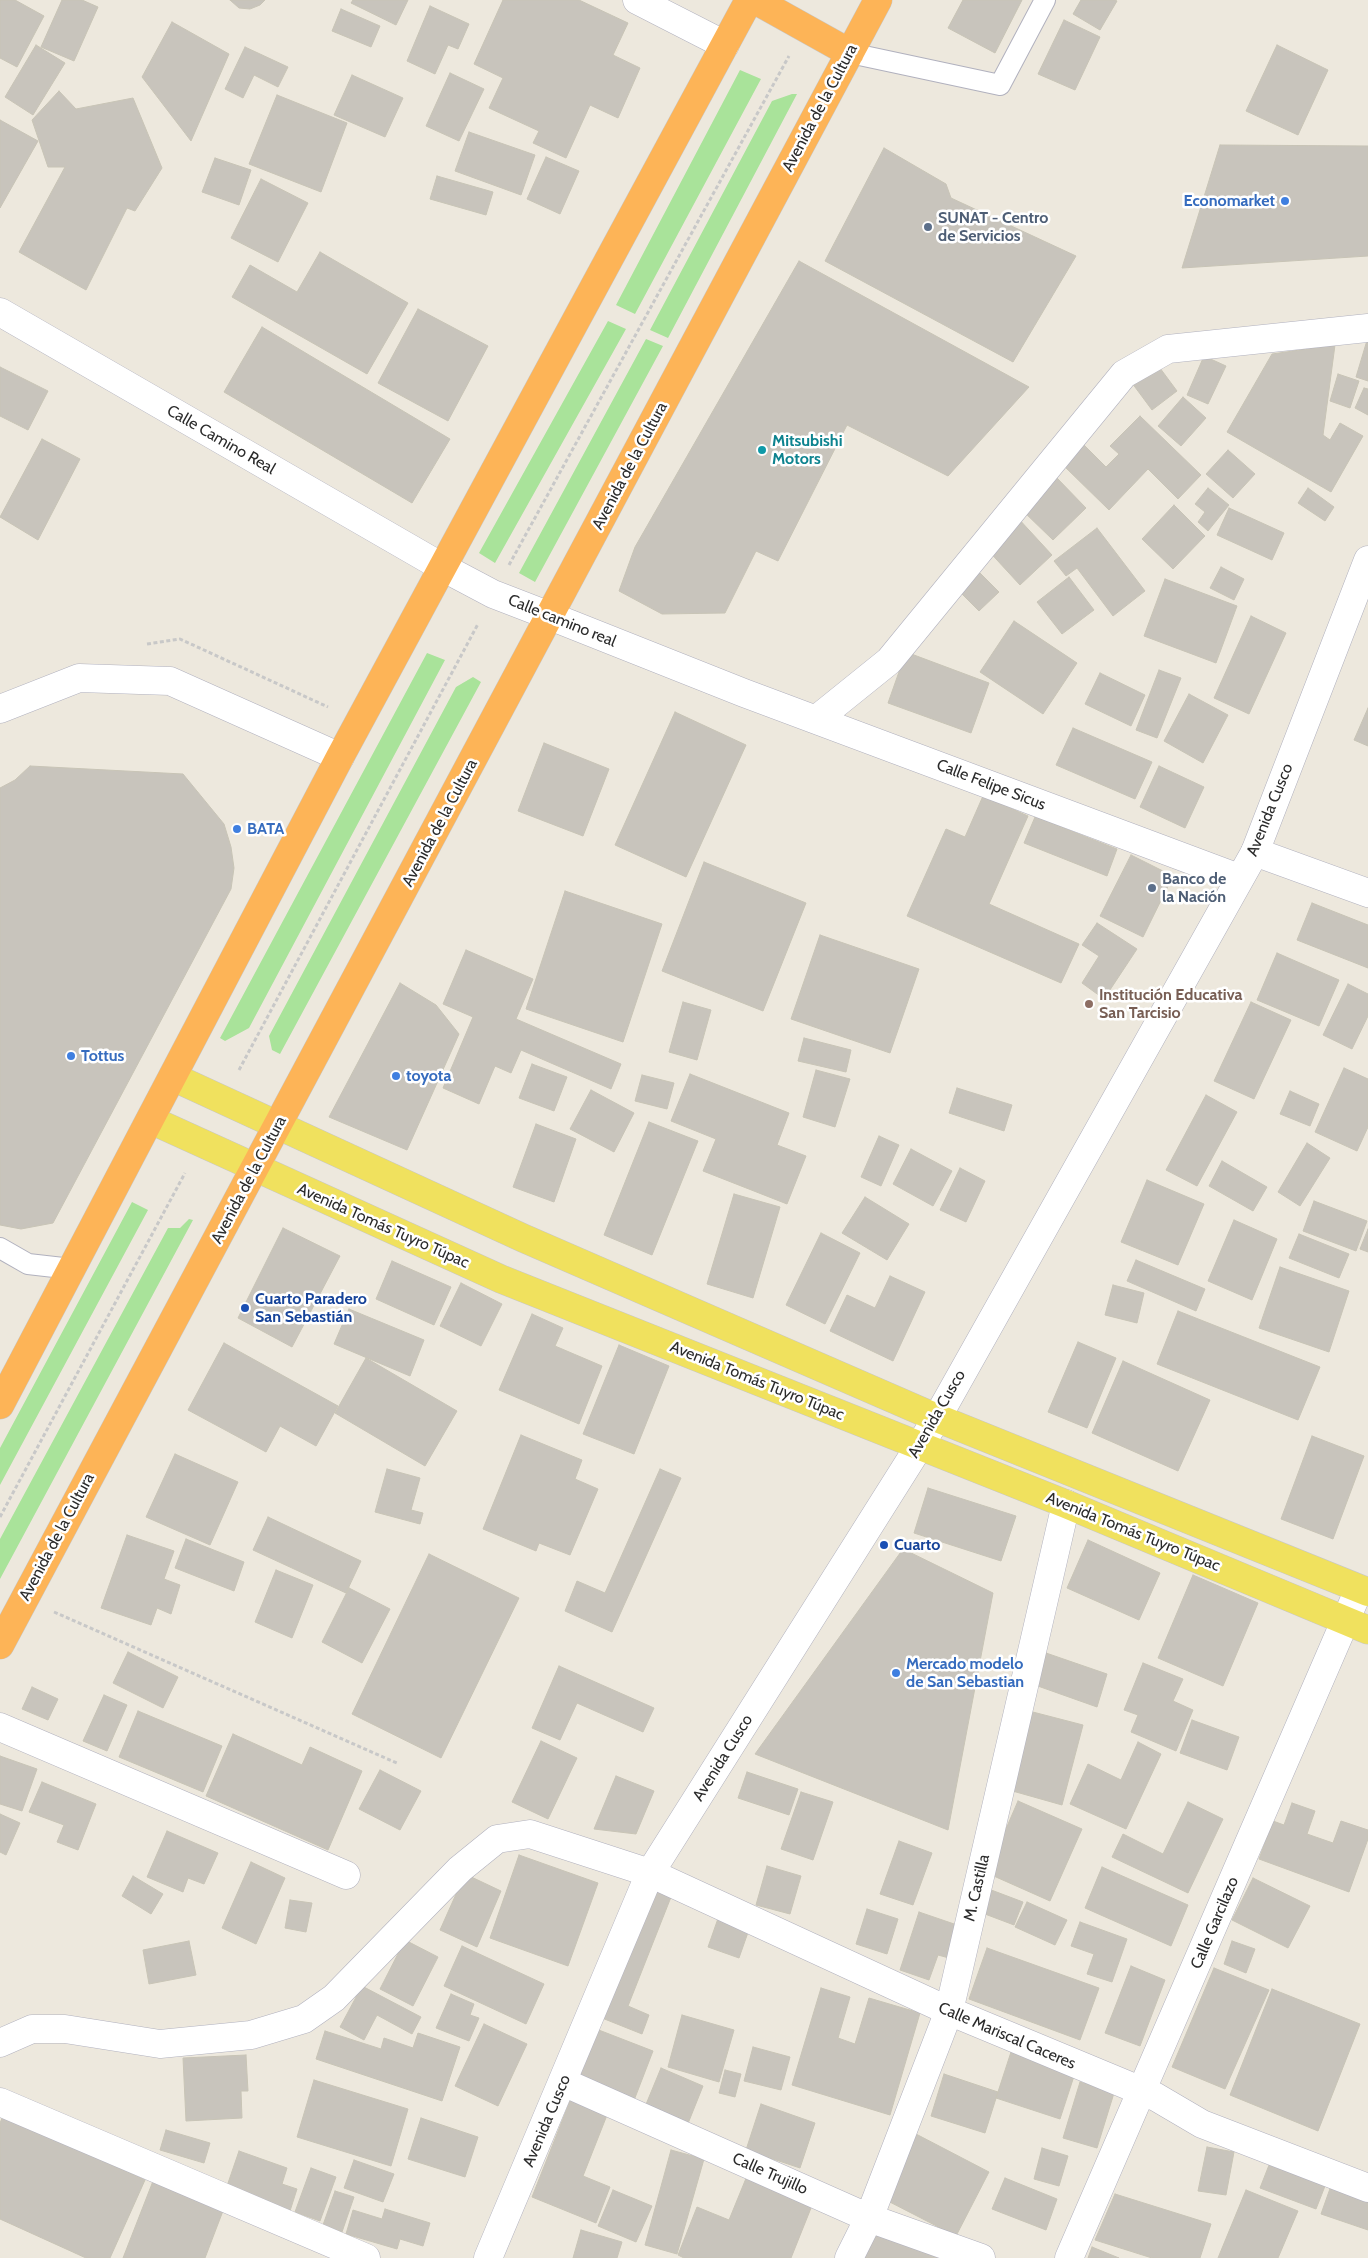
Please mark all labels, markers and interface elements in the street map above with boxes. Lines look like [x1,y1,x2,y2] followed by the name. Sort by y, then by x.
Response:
[778,41,862,175] street label: Avenida de la Cultura
[1183,191,1275,211] place label: Economarket
[1279,195,1291,207] marker: Economarket
[938,208,1048,246] place label: SUNAT - Centro de Servicios
[922,221,934,233] marker: SUNAT - Centro de Servicios
[588,399,672,533] street label: Avenida de la Cultura
[163,401,279,479] street label: Calle Camino Real
[772,431,843,469] place label: Mitsubishi Motors
[756,444,768,456] marker: Mitsubishi Motors
[505,591,619,651] street label: Calle camino real
[934,755,1048,815] street label: Calle Felipe Sicus
[398,756,482,890] street label: Avenida de la Cultura
[1243,761,1297,859] street label: Avenida Cusco
[247,819,284,839] place label: BATA
[231,823,243,835] marker: BATA
[1162,869,1226,907] place label: Banco de la Nación
[1146,882,1158,894] marker: Banco de la Nación
[1099,985,1243,1023] place label: Institución Educativa San Tarcisio
[1083,998,1095,1010] marker: Institución Educativa San Tarcisio
[81,1046,124,1066] place label: Tottus
[65,1050,77,1062] marker: Tottus
[406,1066,451,1086] place label: toyota
[390,1070,402,1082] marker: toyota
[207,1113,291,1247] street label: Avenida de la Cultura
[294,1179,472,1273] street label: Avenida Tomás Tuyro Túpac
[255,1289,367,1327] place label: Cuarto Paradero San Sebastián
[239,1302,251,1314] marker: Cuarto Paradero San Sebastián
[667,1337,847,1425] street label: Avenida Tomás Tuyro Túpac
[904,1367,970,1461] street label: Avenida Cusco
[15,1470,99,1604] street label: Avenida de la Cultura
[1043,1488,1223,1576] street label: Avenida Tomás Tuyro Túpac
[894,1535,940,1555] place label: Cuarto
[878,1539,890,1551] marker: Cuarto
[906,1654,1024,1692] place label: Mercado modelo de San Sebastian
[890,1667,902,1679] marker: Mercado modelo de San Sebastian
[689,1711,757,1805] street label: Avenida Cusco
[960,1853,994,1923] street label: M. Castilla
[1187,1874,1243,1972] street label: Calle Garcilazo
[935,1998,1079,2074] street label: Calle Mariscal Caceres
[519,2072,575,2170] street label: Avenida Cusco
[729,2149,811,2199] street label: Calle Trujillo

